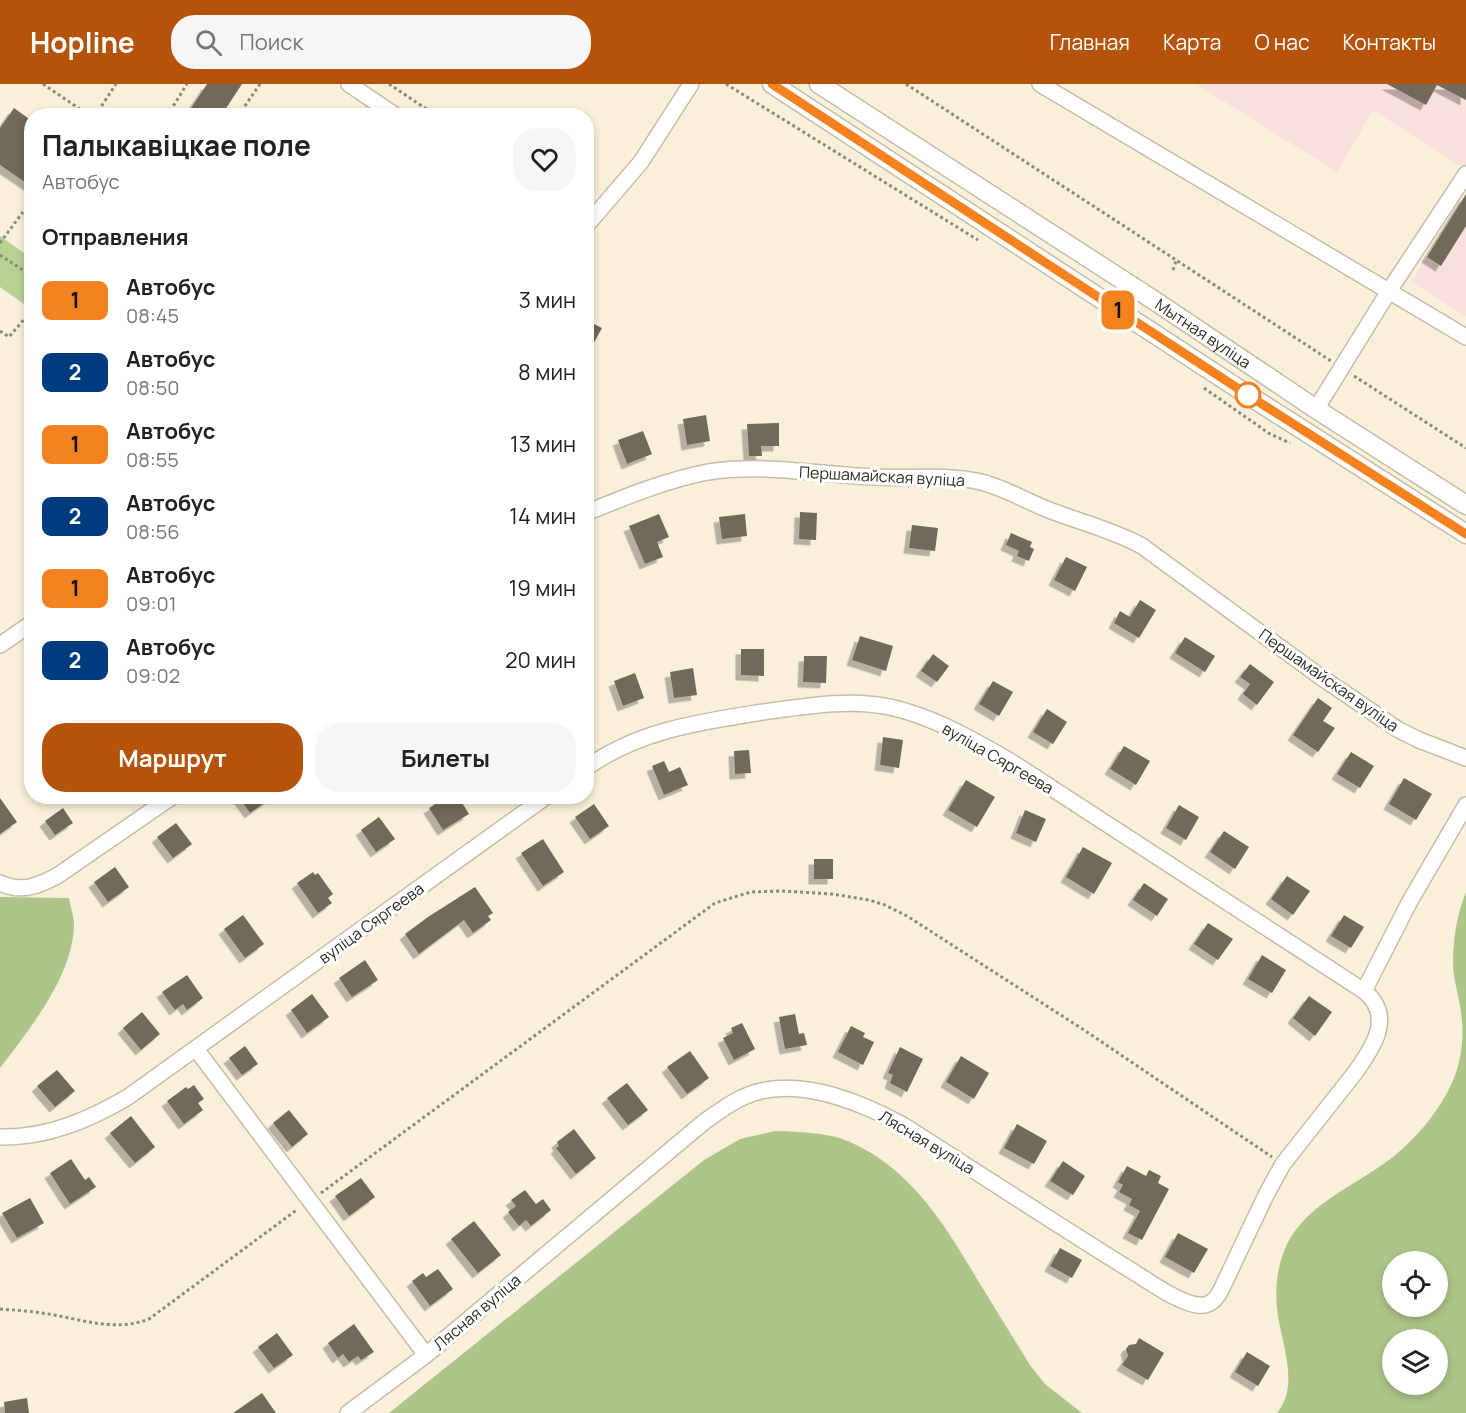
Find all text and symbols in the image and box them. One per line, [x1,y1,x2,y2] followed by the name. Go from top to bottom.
[171,15,591,69] search box
[30,23,135,61] text: Hopline
[192,26,225,59] icon: search
[240,27,303,57] text: Поиск
[1050,28,1130,56] text: Главная
[1163,28,1221,56] text: Карта
[1254,28,1310,56] text: О нас
[1343,28,1436,56] text: Контакты
[42,126,311,164] text: Палыкавіцкае поле
[513,128,576,191] button: heart
[42,168,120,195] text: Автобус
[42,222,189,252] text: Отправления
[126,272,215,302] text: Автобус
[519,285,576,315] text: 3 мин
[70,286,80,314] text: 1
[1098,290,1138,330] line badge: 1
[1151,293,1255,373] street label: Мытная вуліца
[1113,296,1123,324] text: 1
[126,302,179,329] text: 08:45
[126,344,215,374] text: Автобус
[518,357,576,387] text: 8 мин
[69,358,81,386] text: 2
[126,374,180,401] text: 08:50
[1235,382,1261,408] unlabelled marker
[126,416,215,446] text: Автобус
[510,429,576,459] text: 13 мин
[70,430,80,458] text: 1
[126,446,179,473] text: 08:55
[798,461,966,491] street label: Першамайская вуліца
[126,488,215,518] text: Автобус
[509,501,576,531] text: 14 мин
[69,502,81,530] text: 2
[126,518,180,545] text: 08:56
[126,560,215,590] text: Автобус
[509,573,576,603] text: 19 мин
[70,574,80,602] text: 1
[126,590,177,617] text: 09:01
[1255,623,1403,737] street label: Першамайская вуліца
[126,632,215,662] text: Автобус
[505,645,576,675] text: 20 мин
[69,646,81,674] text: 2
[126,662,180,689] text: 09:02
[938,717,1058,799] street label: вуліца Сяргеева
[42,723,303,792] button: Маршрут
[315,723,576,792] button: Билеты
[314,877,428,969] street label: вуліца Сяргеева
[875,1105,979,1179] street label: Лясная вуліца
[1382,1251,1448,1395] map controls
[1382,1251,1448,1317] button: locate
[429,1269,525,1355] street label: Лясная вуліца
[1382,1329,1448,1395] button: layers

